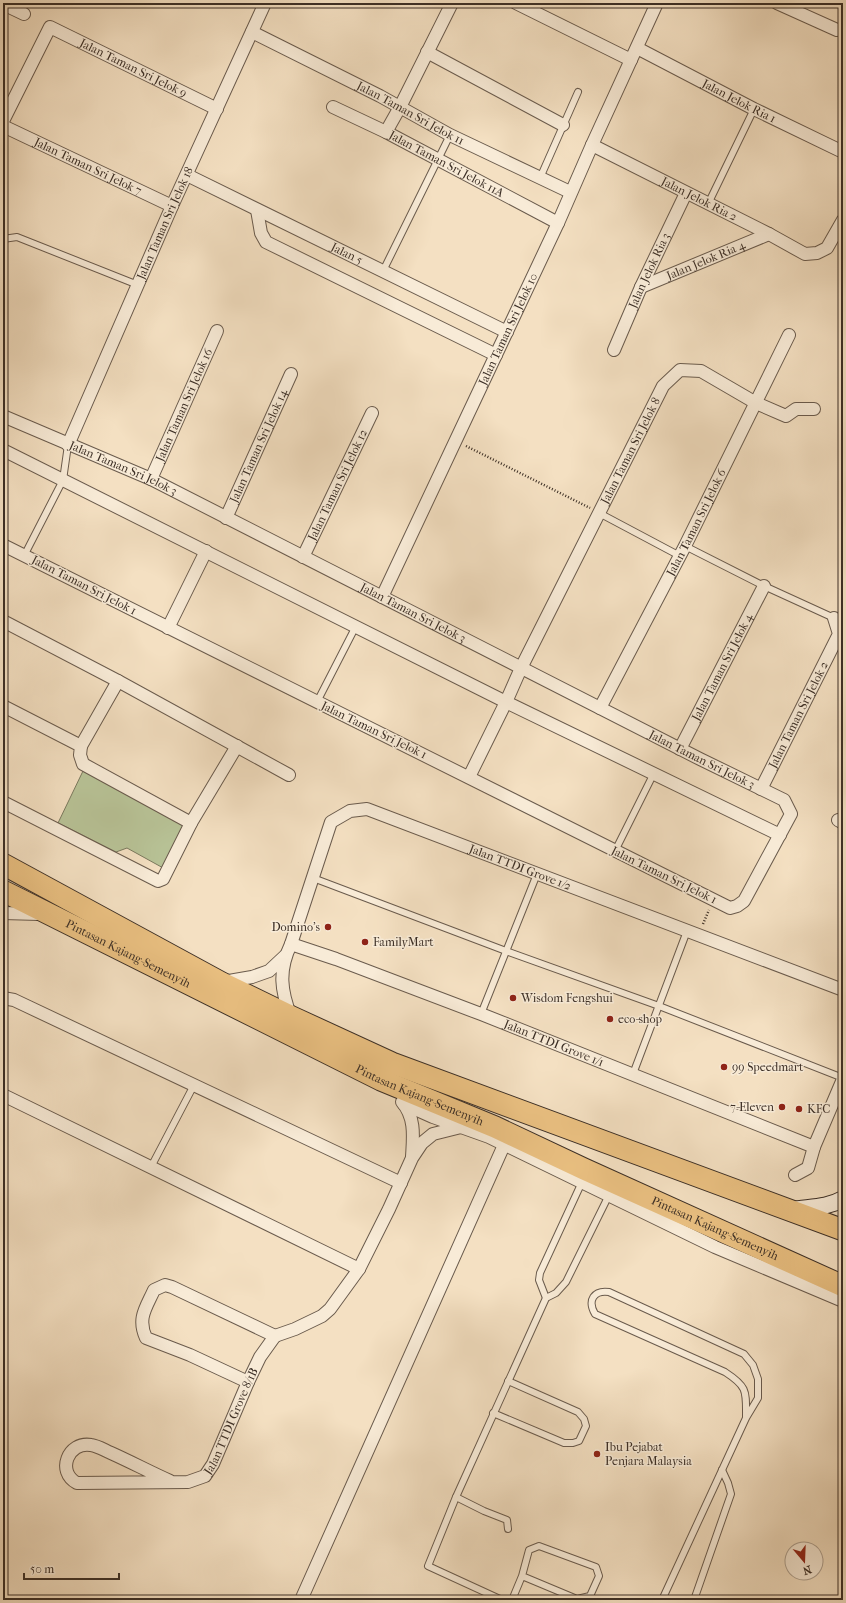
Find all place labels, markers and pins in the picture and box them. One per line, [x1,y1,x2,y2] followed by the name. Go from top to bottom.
[271,920,321,934] place label: Domino's
[323,922,333,932] marker: Domino's
[373,935,434,949] place label: FamilyMart
[360,937,370,947] marker: FamilyMart
[520,991,613,1005] place label: Wisdom Fengshui
[508,993,518,1003] marker: Wisdom Fengshui
[618,1012,663,1026] place label: eco-shop
[605,1014,615,1024] marker: eco-shop
[732,1060,804,1074] place label: 99 Speedmart
[719,1062,729,1072] marker: 99 Speedmart
[730,1100,774,1114] place label: 7-Eleven
[777,1102,787,1112] marker: 7-Eleven
[807,1102,830,1116] place label: KFC
[794,1104,804,1114] marker: KFC
[605,1440,692,1468] place label: Ibu Pejabat Penjara Malaysia
[592,1449,602,1459] marker: Ibu Pejabat Penjara Malaysia

